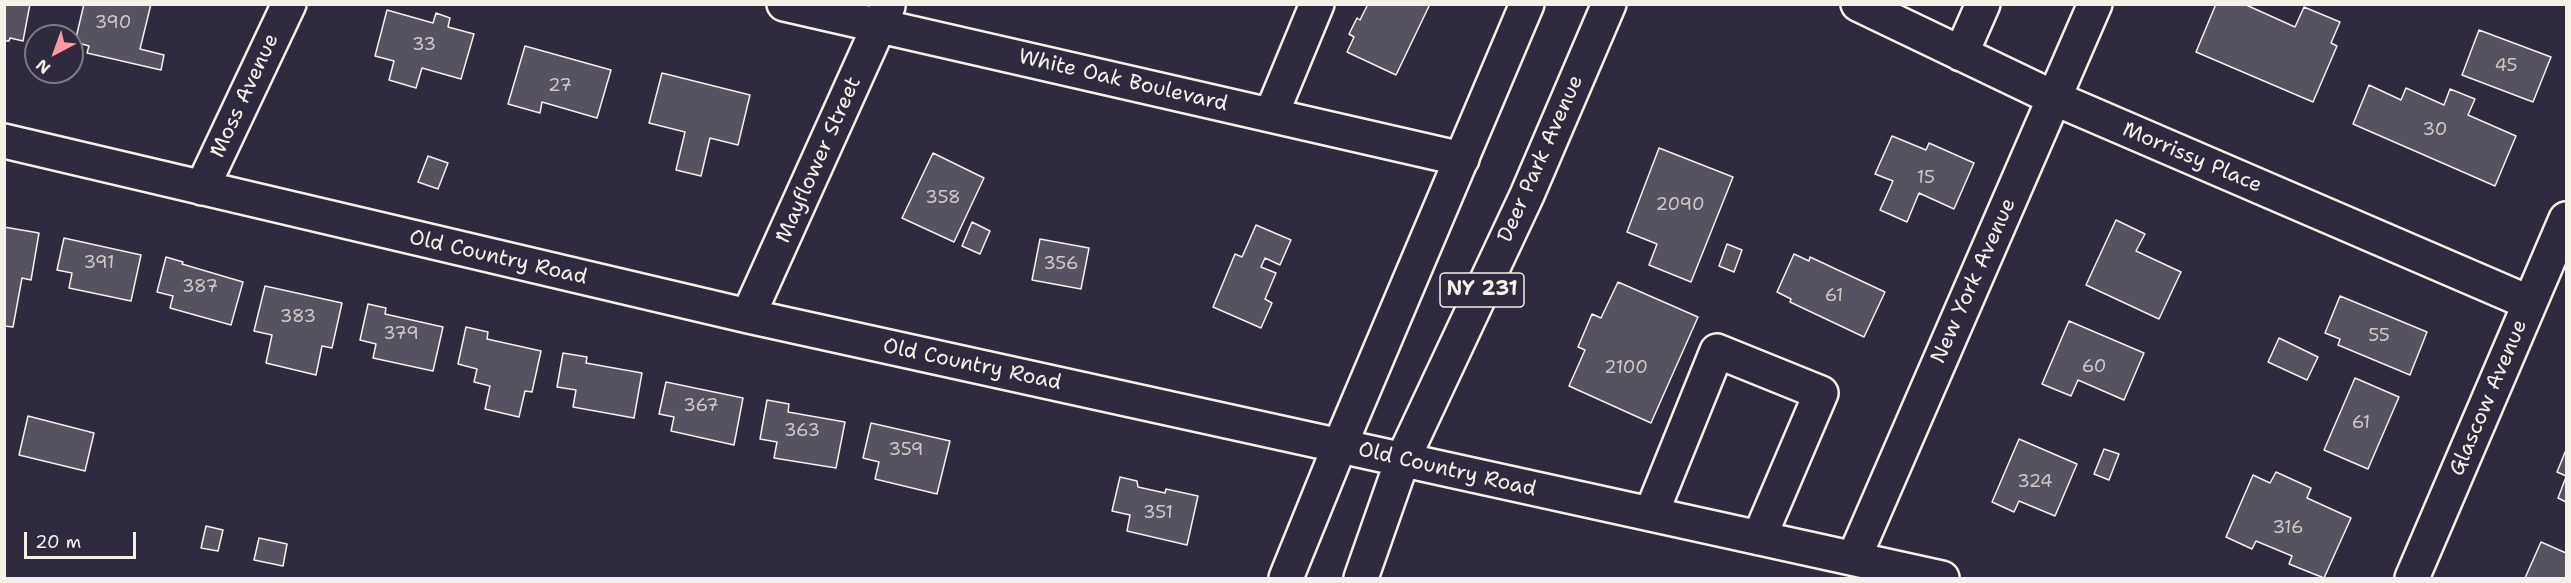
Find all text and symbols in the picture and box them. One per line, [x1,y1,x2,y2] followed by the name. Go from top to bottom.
[95,12,131,34] house number: 390
[24,24,84,84] north arrow
[205,30,285,162] street label: Moss Avenue
[412,34,436,56] house number: 33
[1016,45,1230,117] street label: White Oak Boulevard
[31,54,55,79] text: N
[2494,55,2518,77] house number: 45
[1493,72,1589,246] street label: Deer Park Avenue
[771,73,867,247] street label: Mayflower Street
[548,75,572,97] house number: 27
[2118,117,2266,199] street label: Morrissy Place
[2423,119,2447,141] house number: 30
[1917,167,1935,189] house number: 15
[925,187,961,209] house number: 358
[1655,194,1705,216] house number: 2090
[1926,194,2022,368] street label: New York Avenue
[407,225,589,291] street label: Old Country Road
[83,252,115,274] house number: 391
[1043,253,1079,275] house number: 356
[1440,273,1524,307] road number: NY 231
[182,276,218,298] house number: 387
[1825,285,1843,307] house number: 61
[280,306,316,328] house number: 383
[2445,316,2533,480] street label: Glascow Avenue
[383,323,419,345] house number: 379
[2368,325,2390,347] house number: 55
[880,334,1064,396] street label: Old Country Road
[2082,356,2106,378] house number: 60
[1604,357,1648,379] house number: 2100
[683,395,719,417] house number: 367
[2352,412,2370,434] house number: 61
[784,420,820,442] house number: 363
[1356,437,1538,503] street label: Old Country Road
[889,439,923,461] house number: 359
[2017,471,2053,493] house number: 324
[1143,502,1173,524] house number: 351
[2272,517,2304,539] house number: 316
[27,520,140,558] scale bar
[35,530,81,554] text: 20 m

